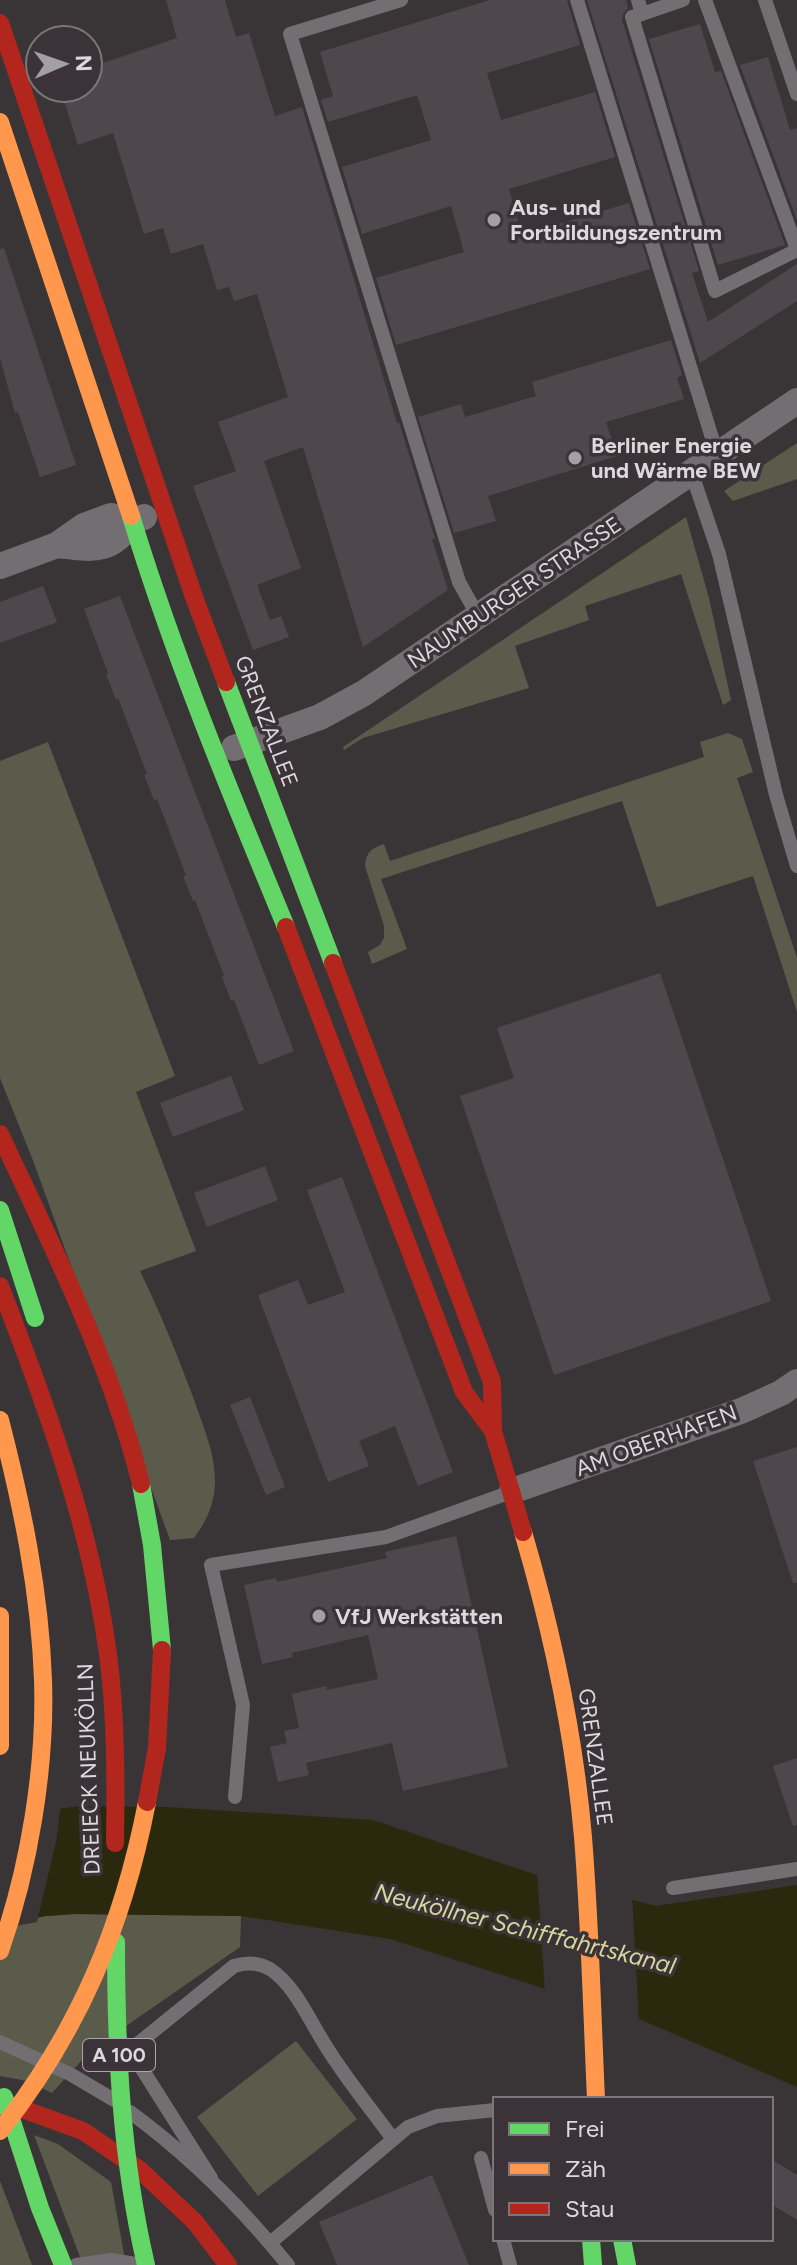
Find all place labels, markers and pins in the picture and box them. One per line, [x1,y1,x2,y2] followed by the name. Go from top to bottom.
[510,194,722,246] place label: Aus- und Fortbildungszentrum
[485,211,503,229] marker: Aus- und Fortbildungszentrum
[591,432,761,484] place label: Berliner Energie und Wärme BEW
[566,449,584,467] marker: Berliner Energie und Wärme BEW
[335,1603,503,1630] place label: VfJ Werkstätten
[310,1607,328,1625] marker: VfJ Werkstätten

